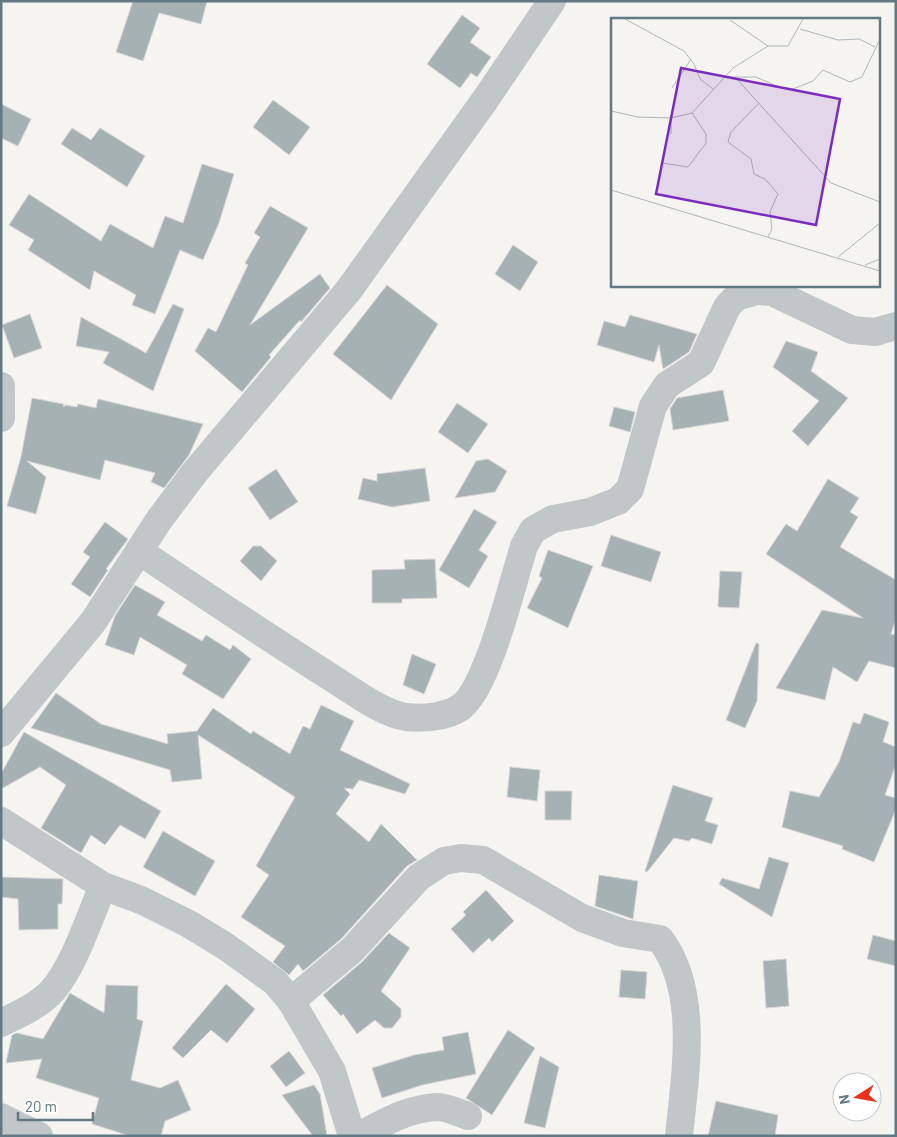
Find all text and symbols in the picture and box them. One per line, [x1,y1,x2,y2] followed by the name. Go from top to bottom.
[611,18,880,286] inset map
[832,1072,882,1122] north arrow
[18,1090,92,1122] scale bar
[835,1093,853,1106] text: N
[25,1097,57,1115] text: 20 m

